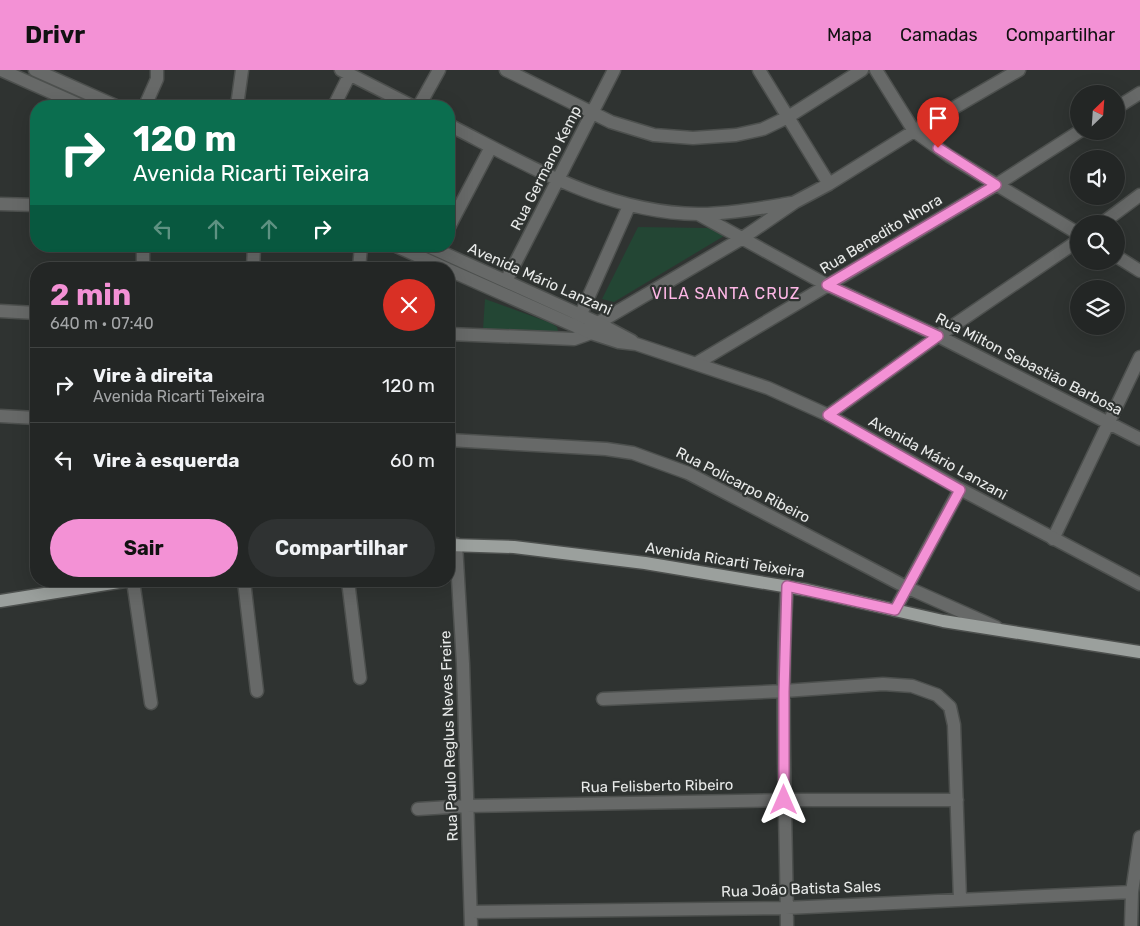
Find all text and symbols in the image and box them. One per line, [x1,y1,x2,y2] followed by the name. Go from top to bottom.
[25,21,85,49] text: Drivr
[827,24,872,46] text: Mapa
[900,24,978,46] text: Camadas
[1006,24,1115,46] text: Compartilhar
[1070,85,1125,140] north arrow
[1070,85,1125,335] map controls
[917,97,959,148] pin
[507,103,585,233] street label: Rua Germano Kemp
[924,104,952,132] icon: arrive
[133,118,236,160] text: 120 m
[50,120,115,185] icon: right
[1070,150,1125,205] button: sound
[133,160,369,187] text: Avenida Ricarti Teixeira
[817,190,945,278] street label: Rua Benedito Nhora
[149,215,177,243] icon: left
[202,215,230,243] icon: ahead
[255,215,283,243] icon: ahead
[308,215,336,243] icon: right
[1070,215,1125,270] button: search
[465,239,615,319] street label: Avenida Mário Lanzani
[50,277,131,313] text: 2 min
[383,279,435,331] button: close
[1070,280,1125,335] button: layers
[652,284,800,303] district label: VILA SANTA CRUZ
[933,309,1125,419] street label: Rua Milton Sebastião Barbosa
[50,314,154,333] text: 640 m · 07:40
[93,364,213,387] text: Vire à direita
[50,371,78,399] icon: right
[382,374,435,397] text: 120 m
[93,387,265,406] text: Avenida Ricarti Teixeira
[865,412,1011,504] street label: Avenida Mário Lanzani
[673,443,813,527] street label: Rua Policarpo Ribeiro
[50,446,78,474] icon: left
[93,449,240,472] text: Vire à esquerda
[390,449,435,472] text: 60 m
[50,519,238,577] button: Sair
[248,519,435,577] button: Compartilhar
[644,539,806,581] street label: Avenida Ricarti Teixeira
[436,630,462,842] street label: Rua Paulo Reglus Neves Freire
[757,773,809,825] position arrow
[581,776,733,796] street label: Rua Felisberto Ribeiro
[721,877,882,901] street label: Rua João Batista Sales

